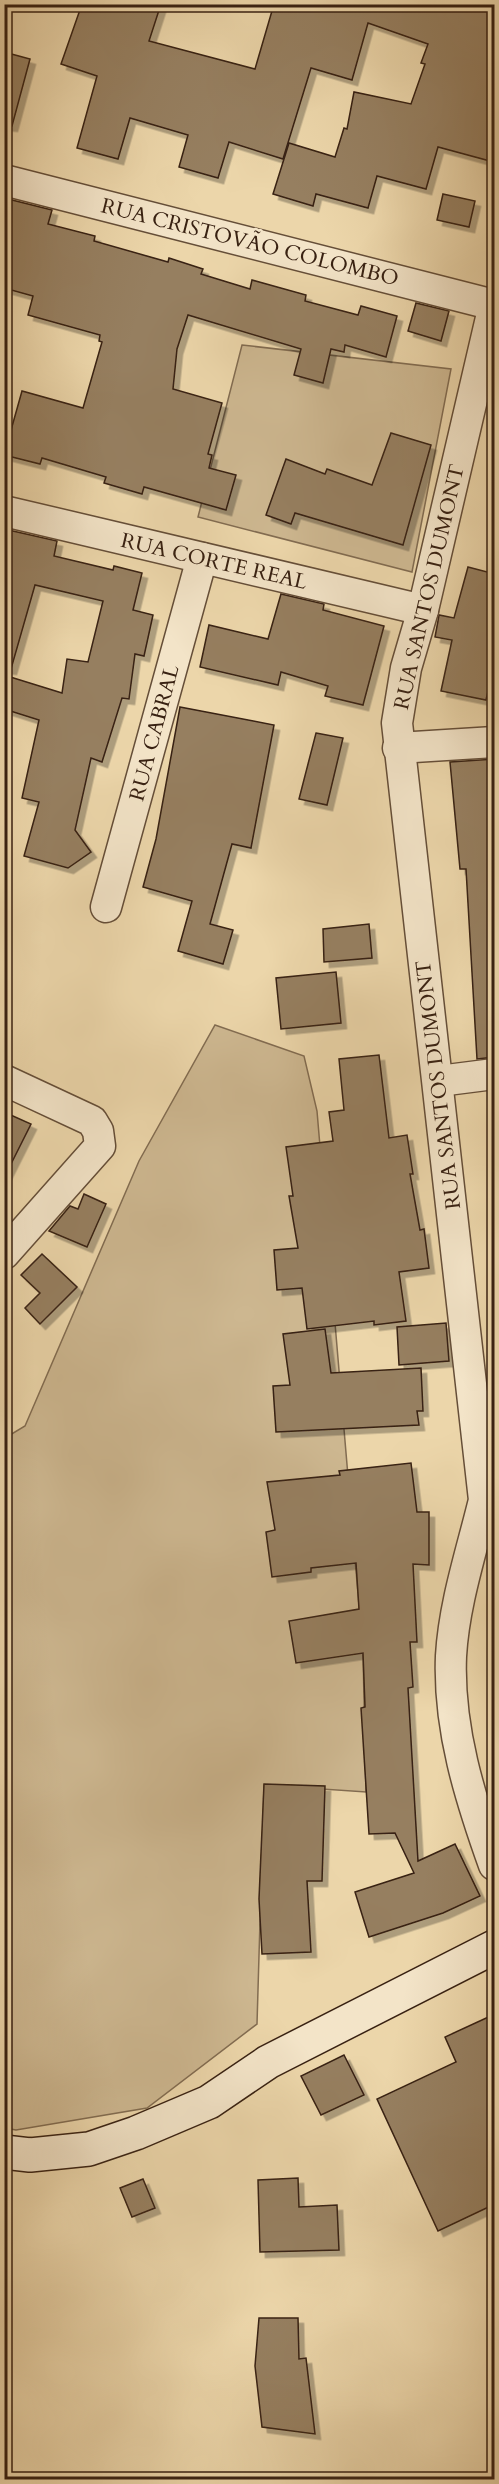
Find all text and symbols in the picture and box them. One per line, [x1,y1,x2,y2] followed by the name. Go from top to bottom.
[98,190,402,294] street label: RUA CRISTOVÃO COLOMBO
[387,462,472,713] street label: RUA SANTOS DUMONT
[118,526,310,597] street label: RUA CORTE REAL
[122,662,187,804] street label: RUA CABRAL
[409,959,468,1211] street label: RUA SANTOS DUMONT

